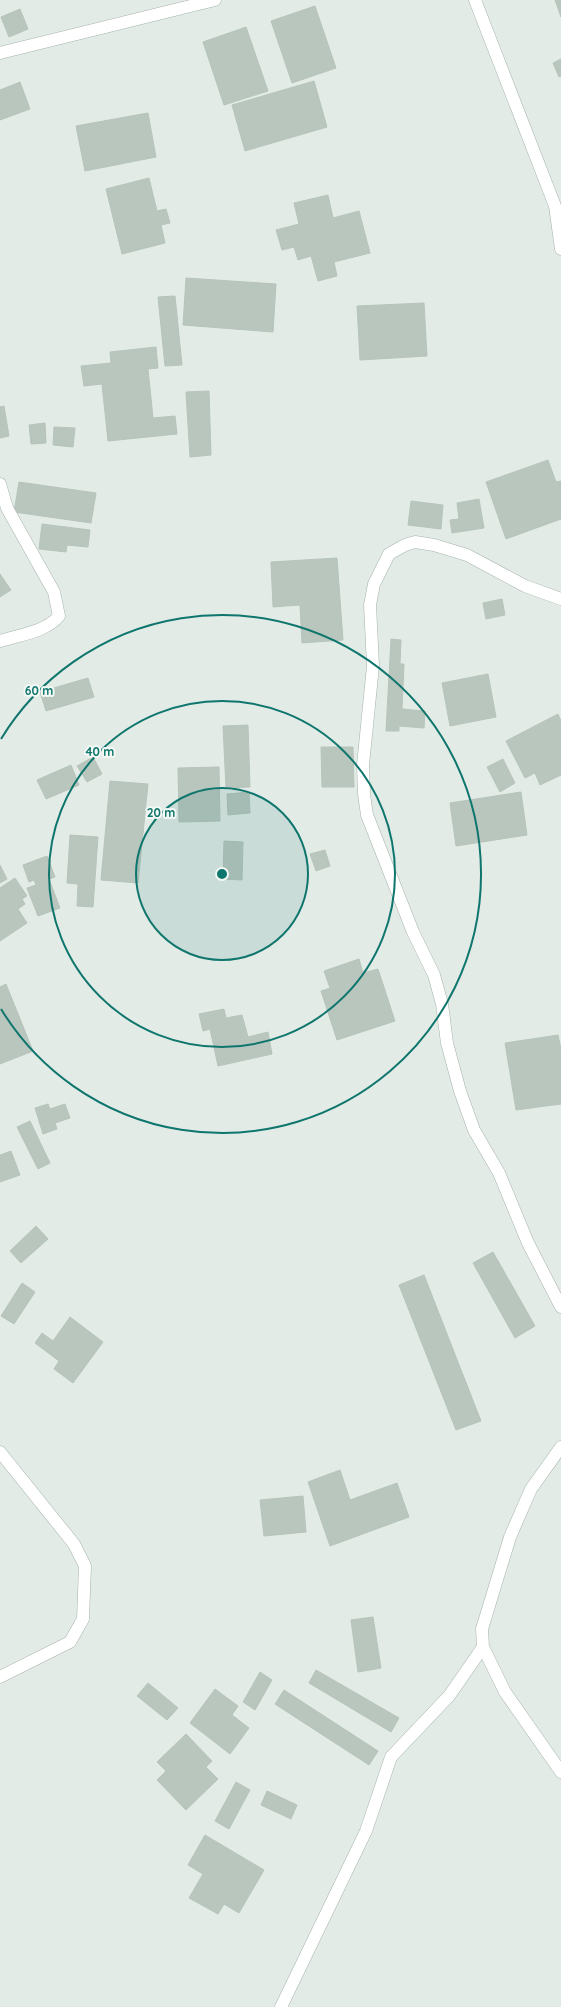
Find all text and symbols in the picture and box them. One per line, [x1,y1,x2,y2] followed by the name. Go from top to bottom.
[25,683,53,698] text: 60 m
[86,744,114,759] text: 40 m
[147,805,175,820] text: 20 m
[215,867,229,881] centre of rings

